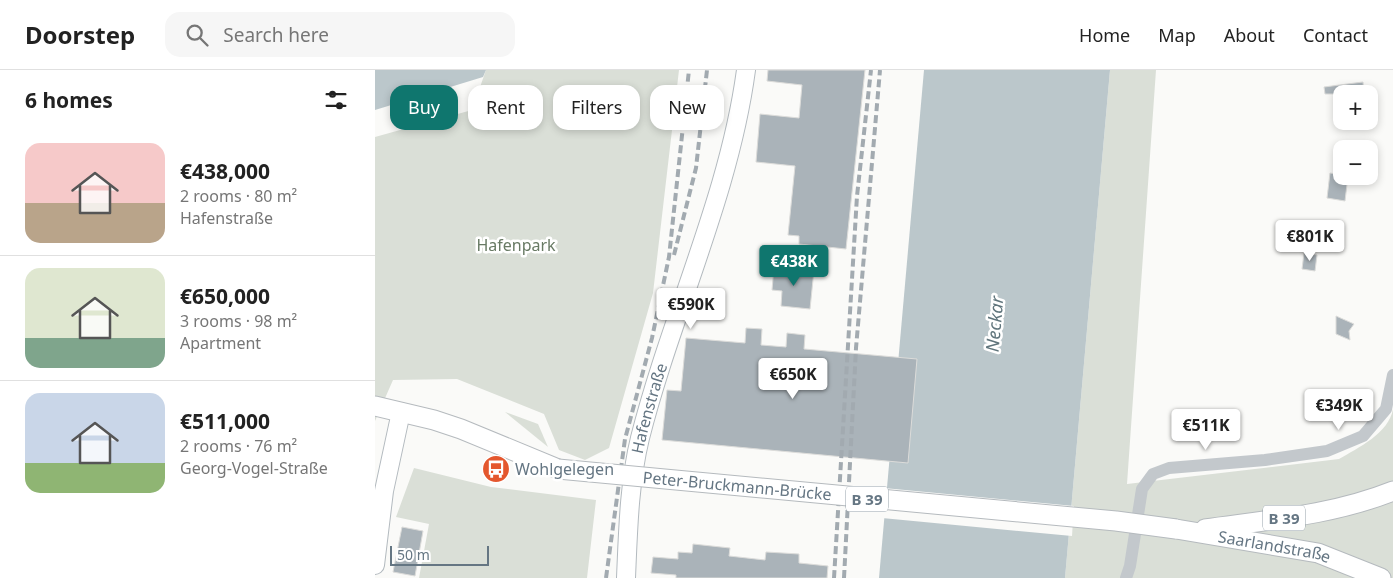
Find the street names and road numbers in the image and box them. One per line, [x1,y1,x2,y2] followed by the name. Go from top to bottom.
[626,360,672,455] street label: Hafenstraße
[642,466,833,505] street label: Peter-Bruckmann-Brücke
[846,486,888,512] road number: B 39
[1263,506,1305,530] road number: B 39
[1217,525,1334,568] street label: Saarlandstraße

